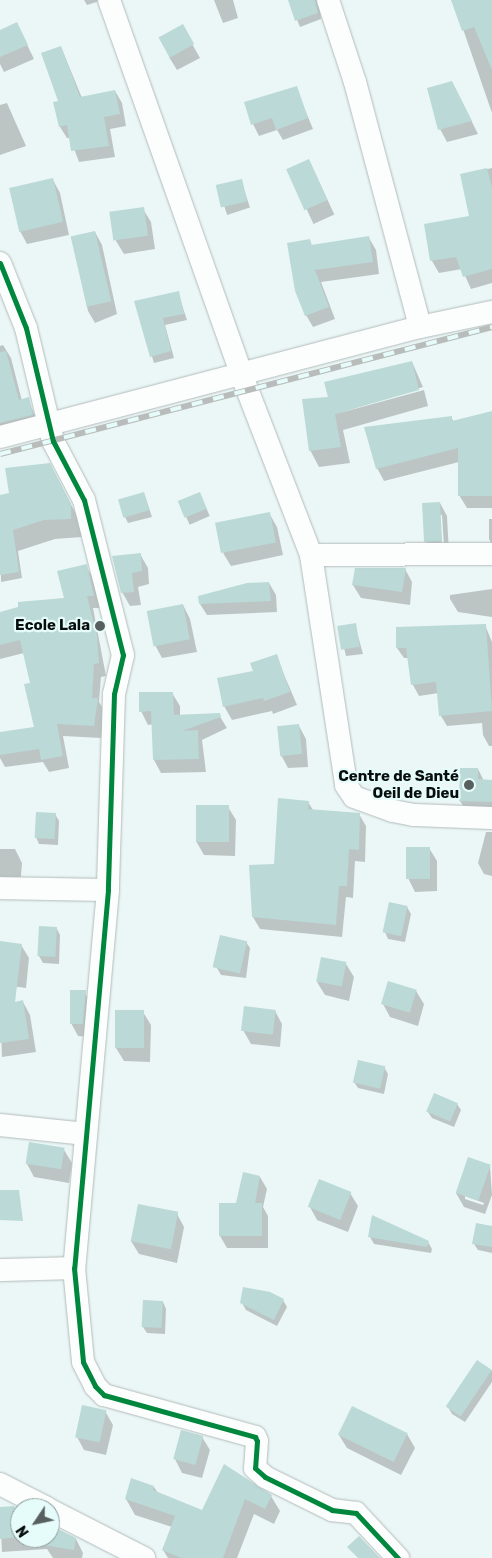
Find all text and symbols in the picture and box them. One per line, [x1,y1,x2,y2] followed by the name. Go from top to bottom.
[15,617,90,635] place label: Ecole Lala
[94,620,106,632] marker: Ecole Lala
[338,767,459,802] place label: Centre de Santé Oeil de Dieu
[463,779,475,791] marker: Centre de Santé Oeil de Dieu
[10,1498,60,1548] north arrow
[13,1522,33,1540] text: N

